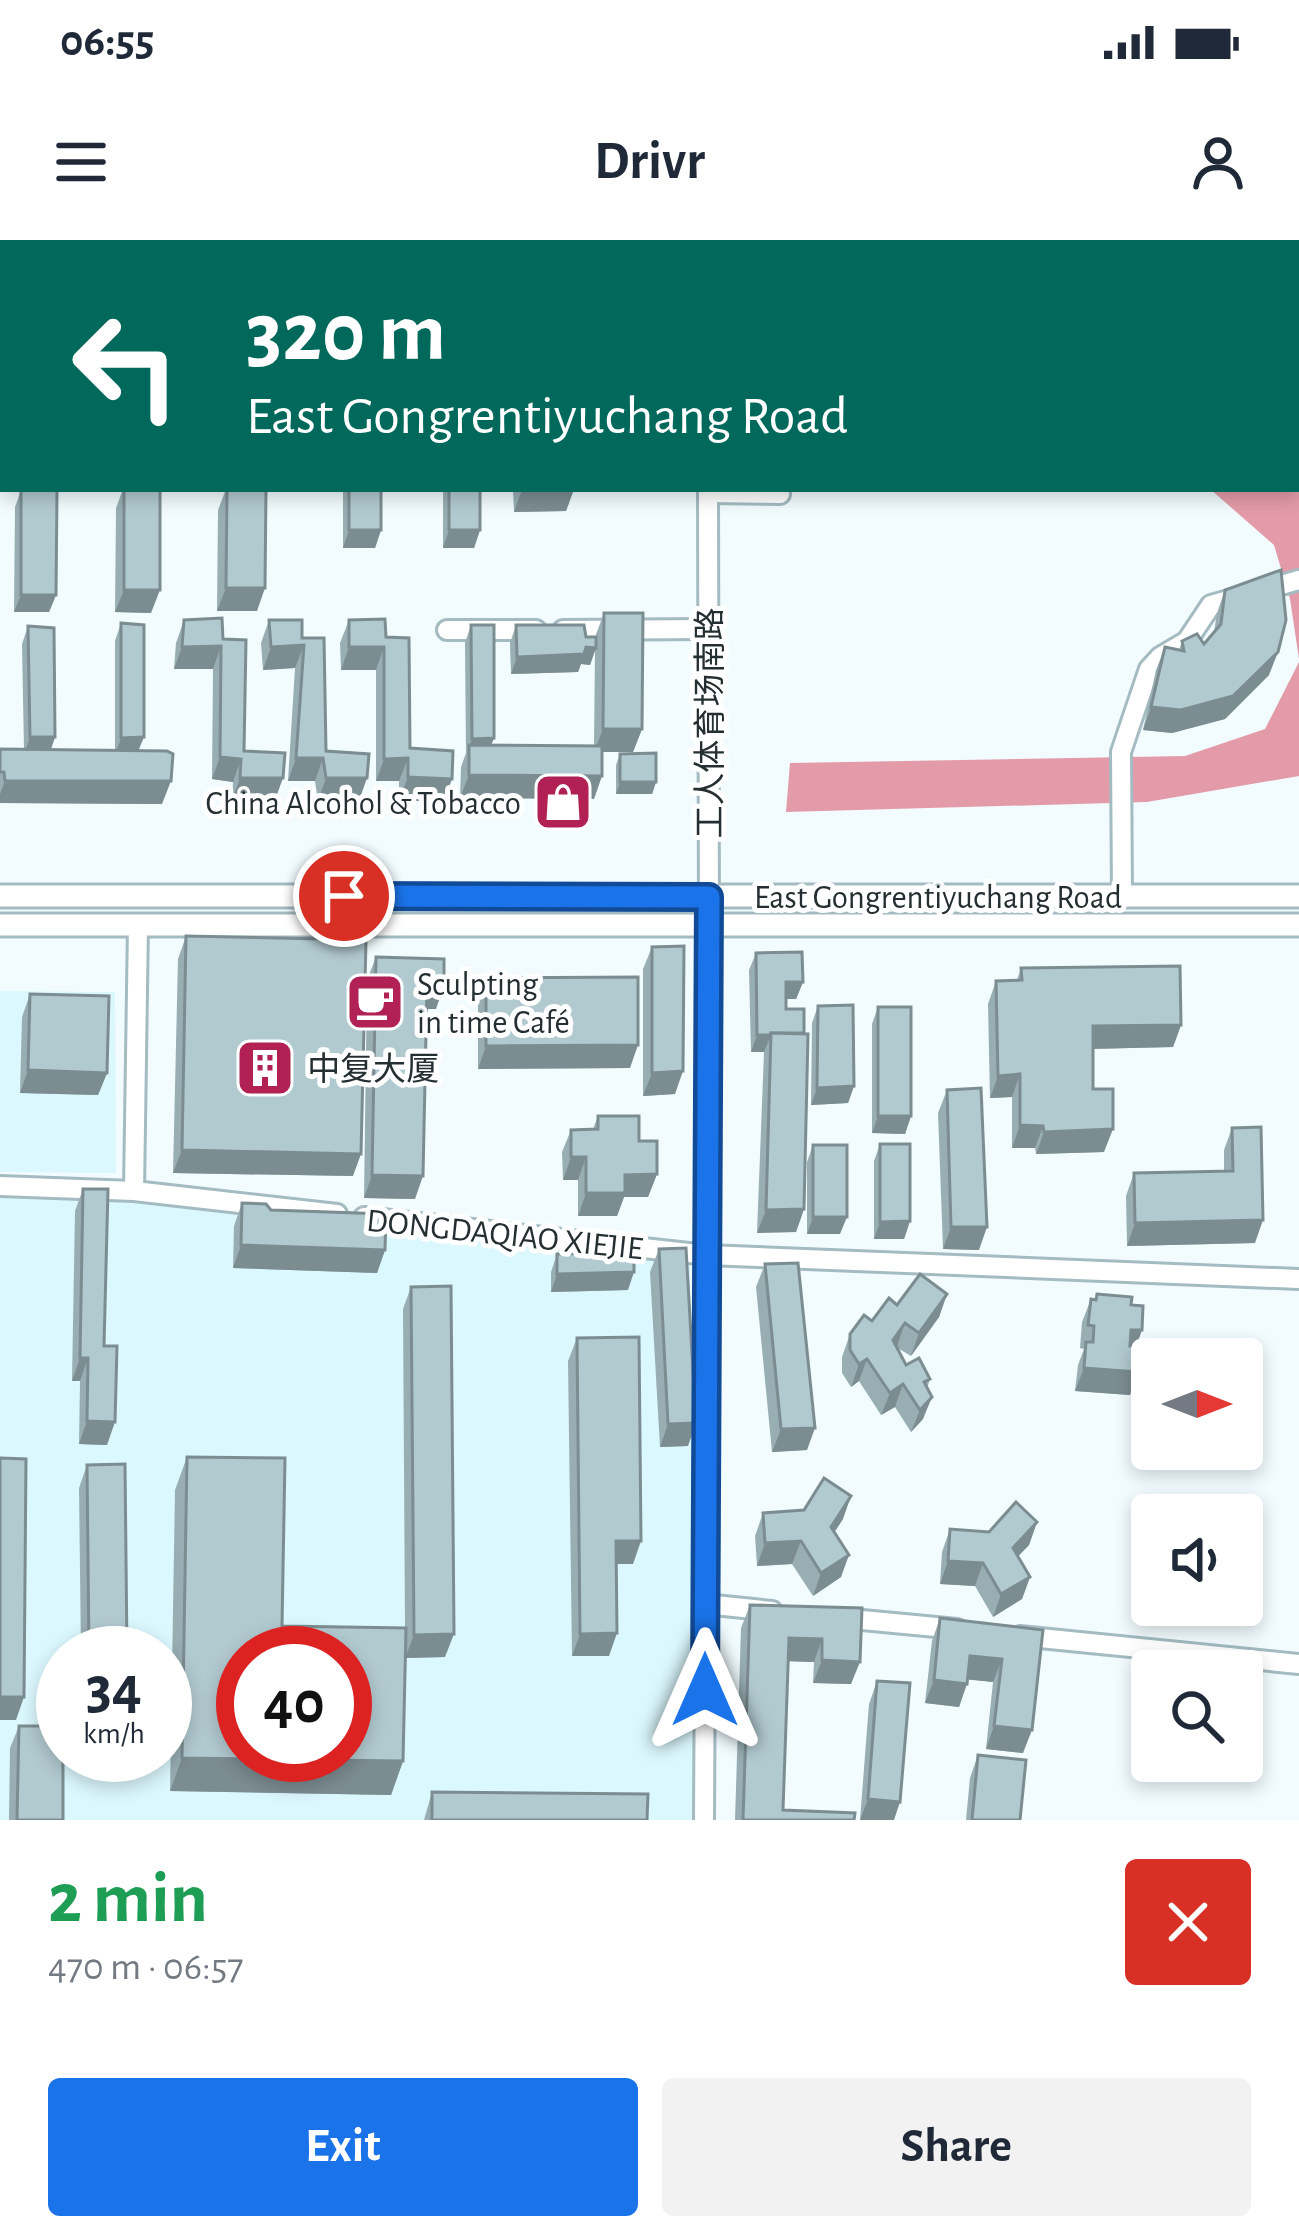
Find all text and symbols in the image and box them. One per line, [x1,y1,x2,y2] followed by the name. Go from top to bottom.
[60,19,154,64] text: 06:55
[48,129,114,195] icon: menu
[1185,129,1251,195] icon: person
[594,135,705,189] text: Drivr
[48,288,204,444] icon: left
[246,292,446,376] text: 320 m
[246,390,848,444] text: East Gongrentiyuchang Road
[693,608,728,839] street label: 工人体育场南路
[532,771,594,833] shop icon: China Alcohol & Tobacco
[206,788,521,821] place label: China Alcohol & Tobacco
[293,845,395,947] pin
[311,863,377,929] icon: arrive
[754,882,1122,915] street label: East Gongrentiyuchang Road
[417,969,570,1040] place label: Sculpting in time Café
[344,971,406,1033] cafe icon: Sculpting in time Café
[234,1037,296,1099] building icon: 中复大厦
[307,1052,439,1087] place label: 中复大厦
[365,1205,645,1266] street label: DONGDAQIAO XIEJIE
[1131,1338,1263,1470] north arrow
[1131,1338,1263,1782] map controls
[1131,1494,1263,1626] button: sound
[216,1626,372,1782] speed limit sign: 40
[642,1627,768,1753] position arrow
[1131,1650,1263,1782] button: search
[86,1659,142,1719] text: 34
[83,1719,145,1749] text: km/h
[1125,1859,1251,1985] button: close
[48,1863,208,1935] text: 2 min
[48,1948,243,1987] text: 470 m · 06:57
[48,2078,638,2216] button: Exit
[662,2078,1251,2216] button: Share

